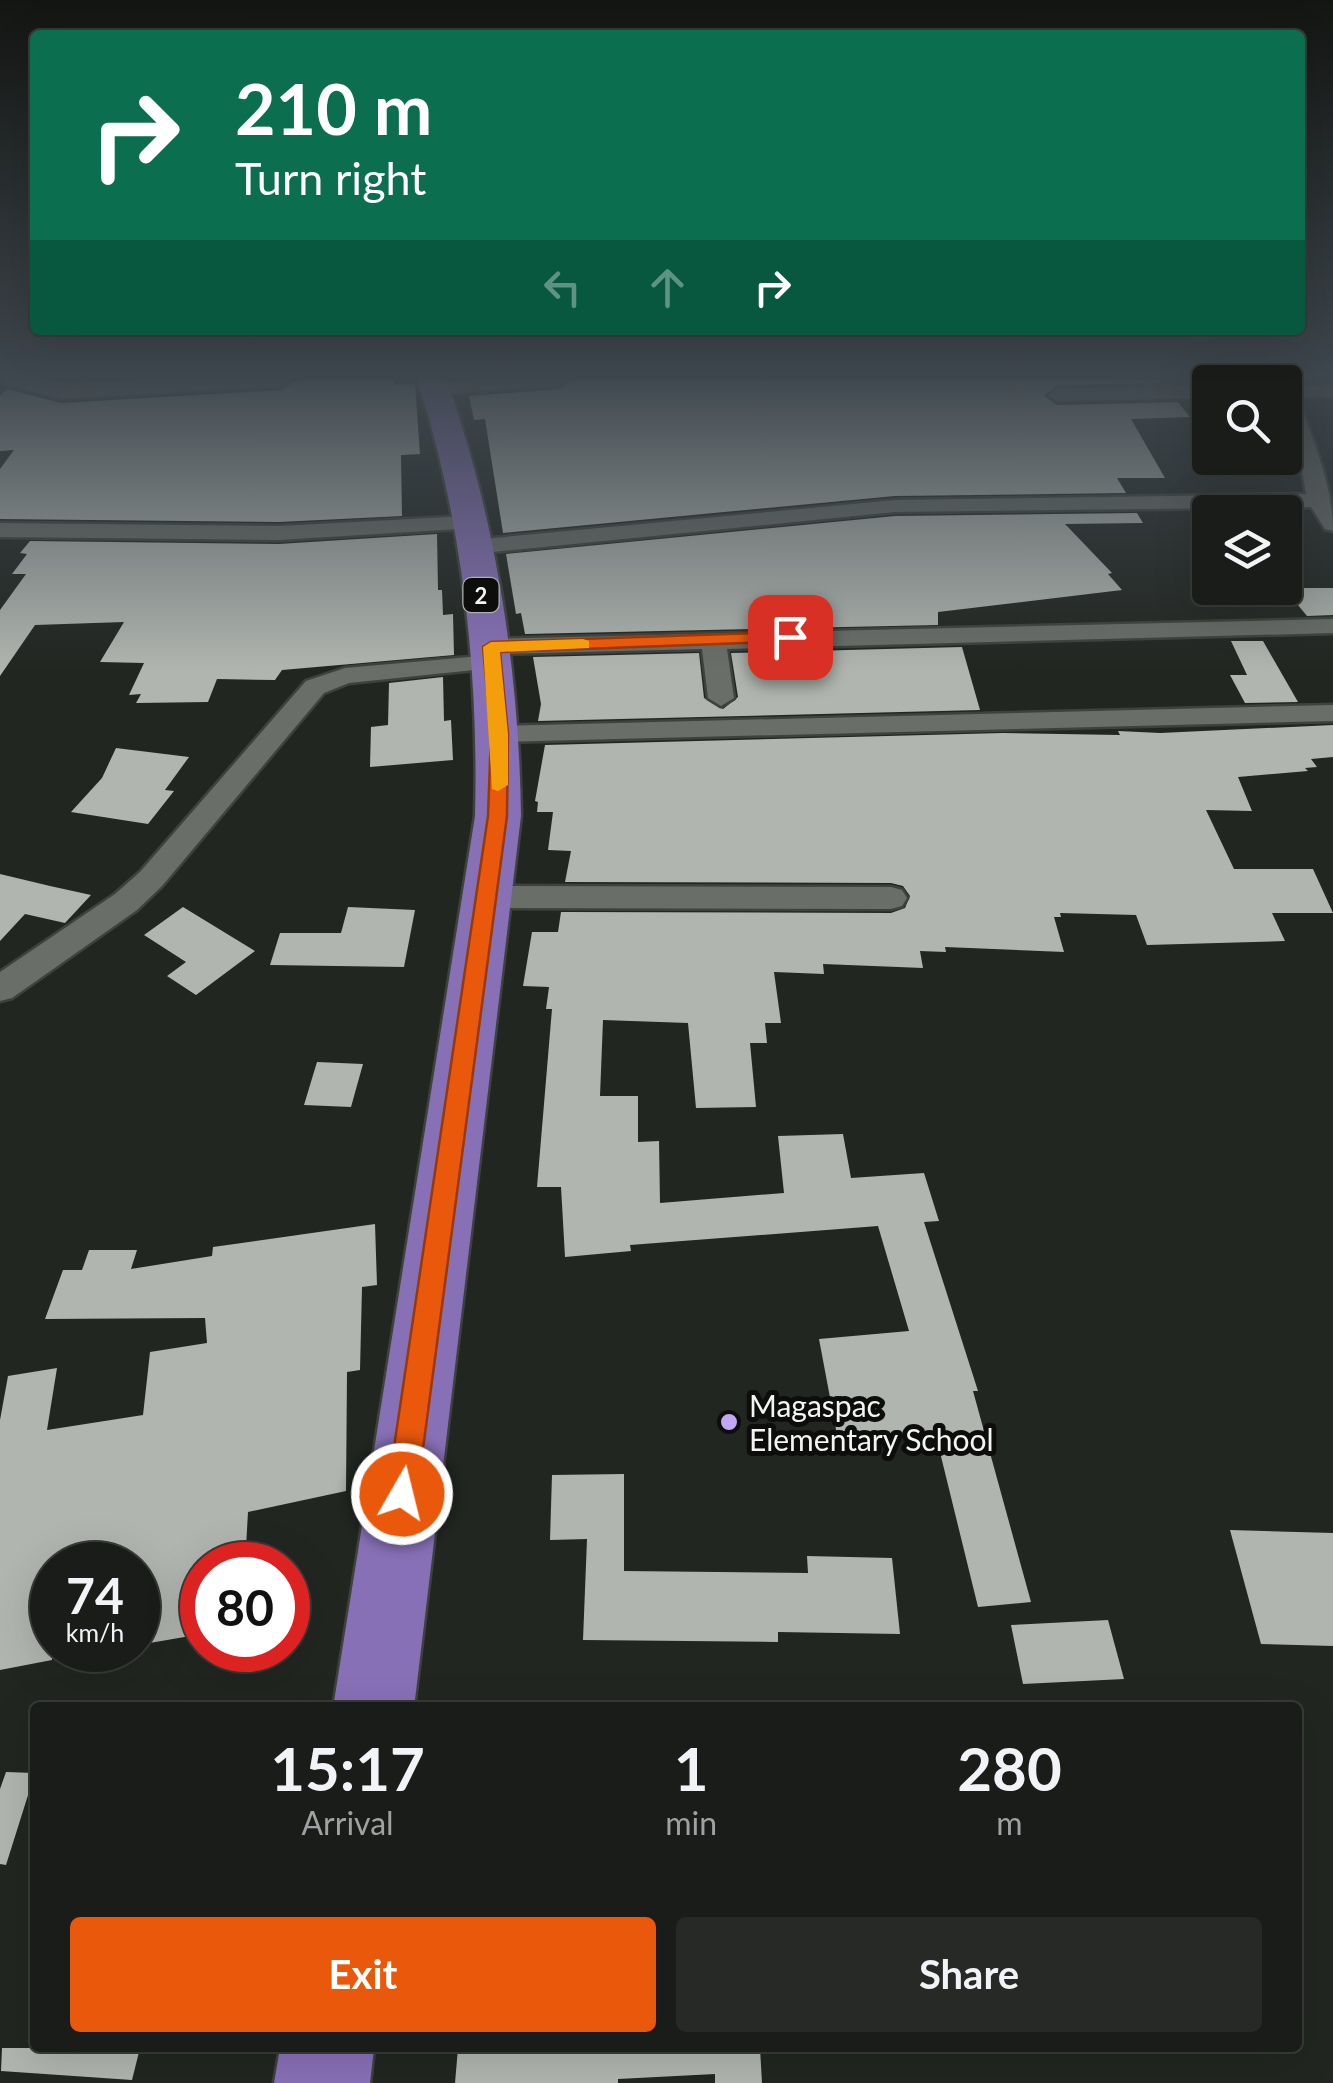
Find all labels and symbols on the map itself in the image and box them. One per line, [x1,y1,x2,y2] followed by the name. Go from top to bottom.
[464,578,498,612] road number: 2
[748,595,833,680] pin
[749,1387,994,1457] place label: Magaspac Elementary School
[718,1411,740,1433] marker: Magaspac Elementary School
[350,1442,454,1546] position arrow
[180,1542,310,1672] speed limit sign: 80

